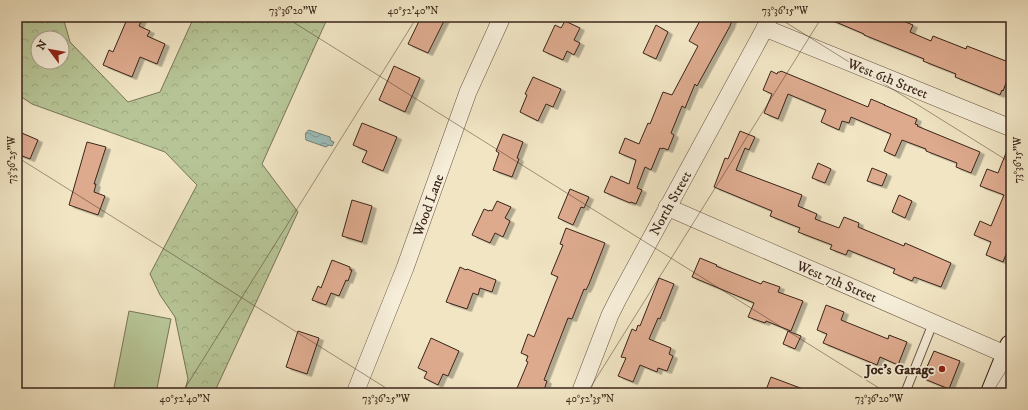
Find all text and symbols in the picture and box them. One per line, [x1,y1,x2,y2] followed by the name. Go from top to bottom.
[269,5,318,17] text: 73°36'20"W
[387,5,439,17] text: 40°52'40"N
[762,5,809,17] text: 73°36'15"W
[30,30,70,70] north arrow
[34,38,51,53] text: N
[844,54,931,103] street label: West 6th Street
[6,135,18,184] text: 73°36'25"W
[1012,136,1024,183] text: 73°36'15"W
[646,168,696,239] street label: North Street
[409,172,449,240] street label: Wood Lane
[793,257,880,307] street label: West 7th Street
[864,361,934,379] place label: Joe's Garage
[937,364,947,374] marker: Joe's Garage
[159,393,211,405] text: 40°52'40"N
[362,393,411,405] text: 73°36'25"W
[566,393,614,405] text: 40°52'35"N
[855,393,904,405] text: 73°36'20"W

